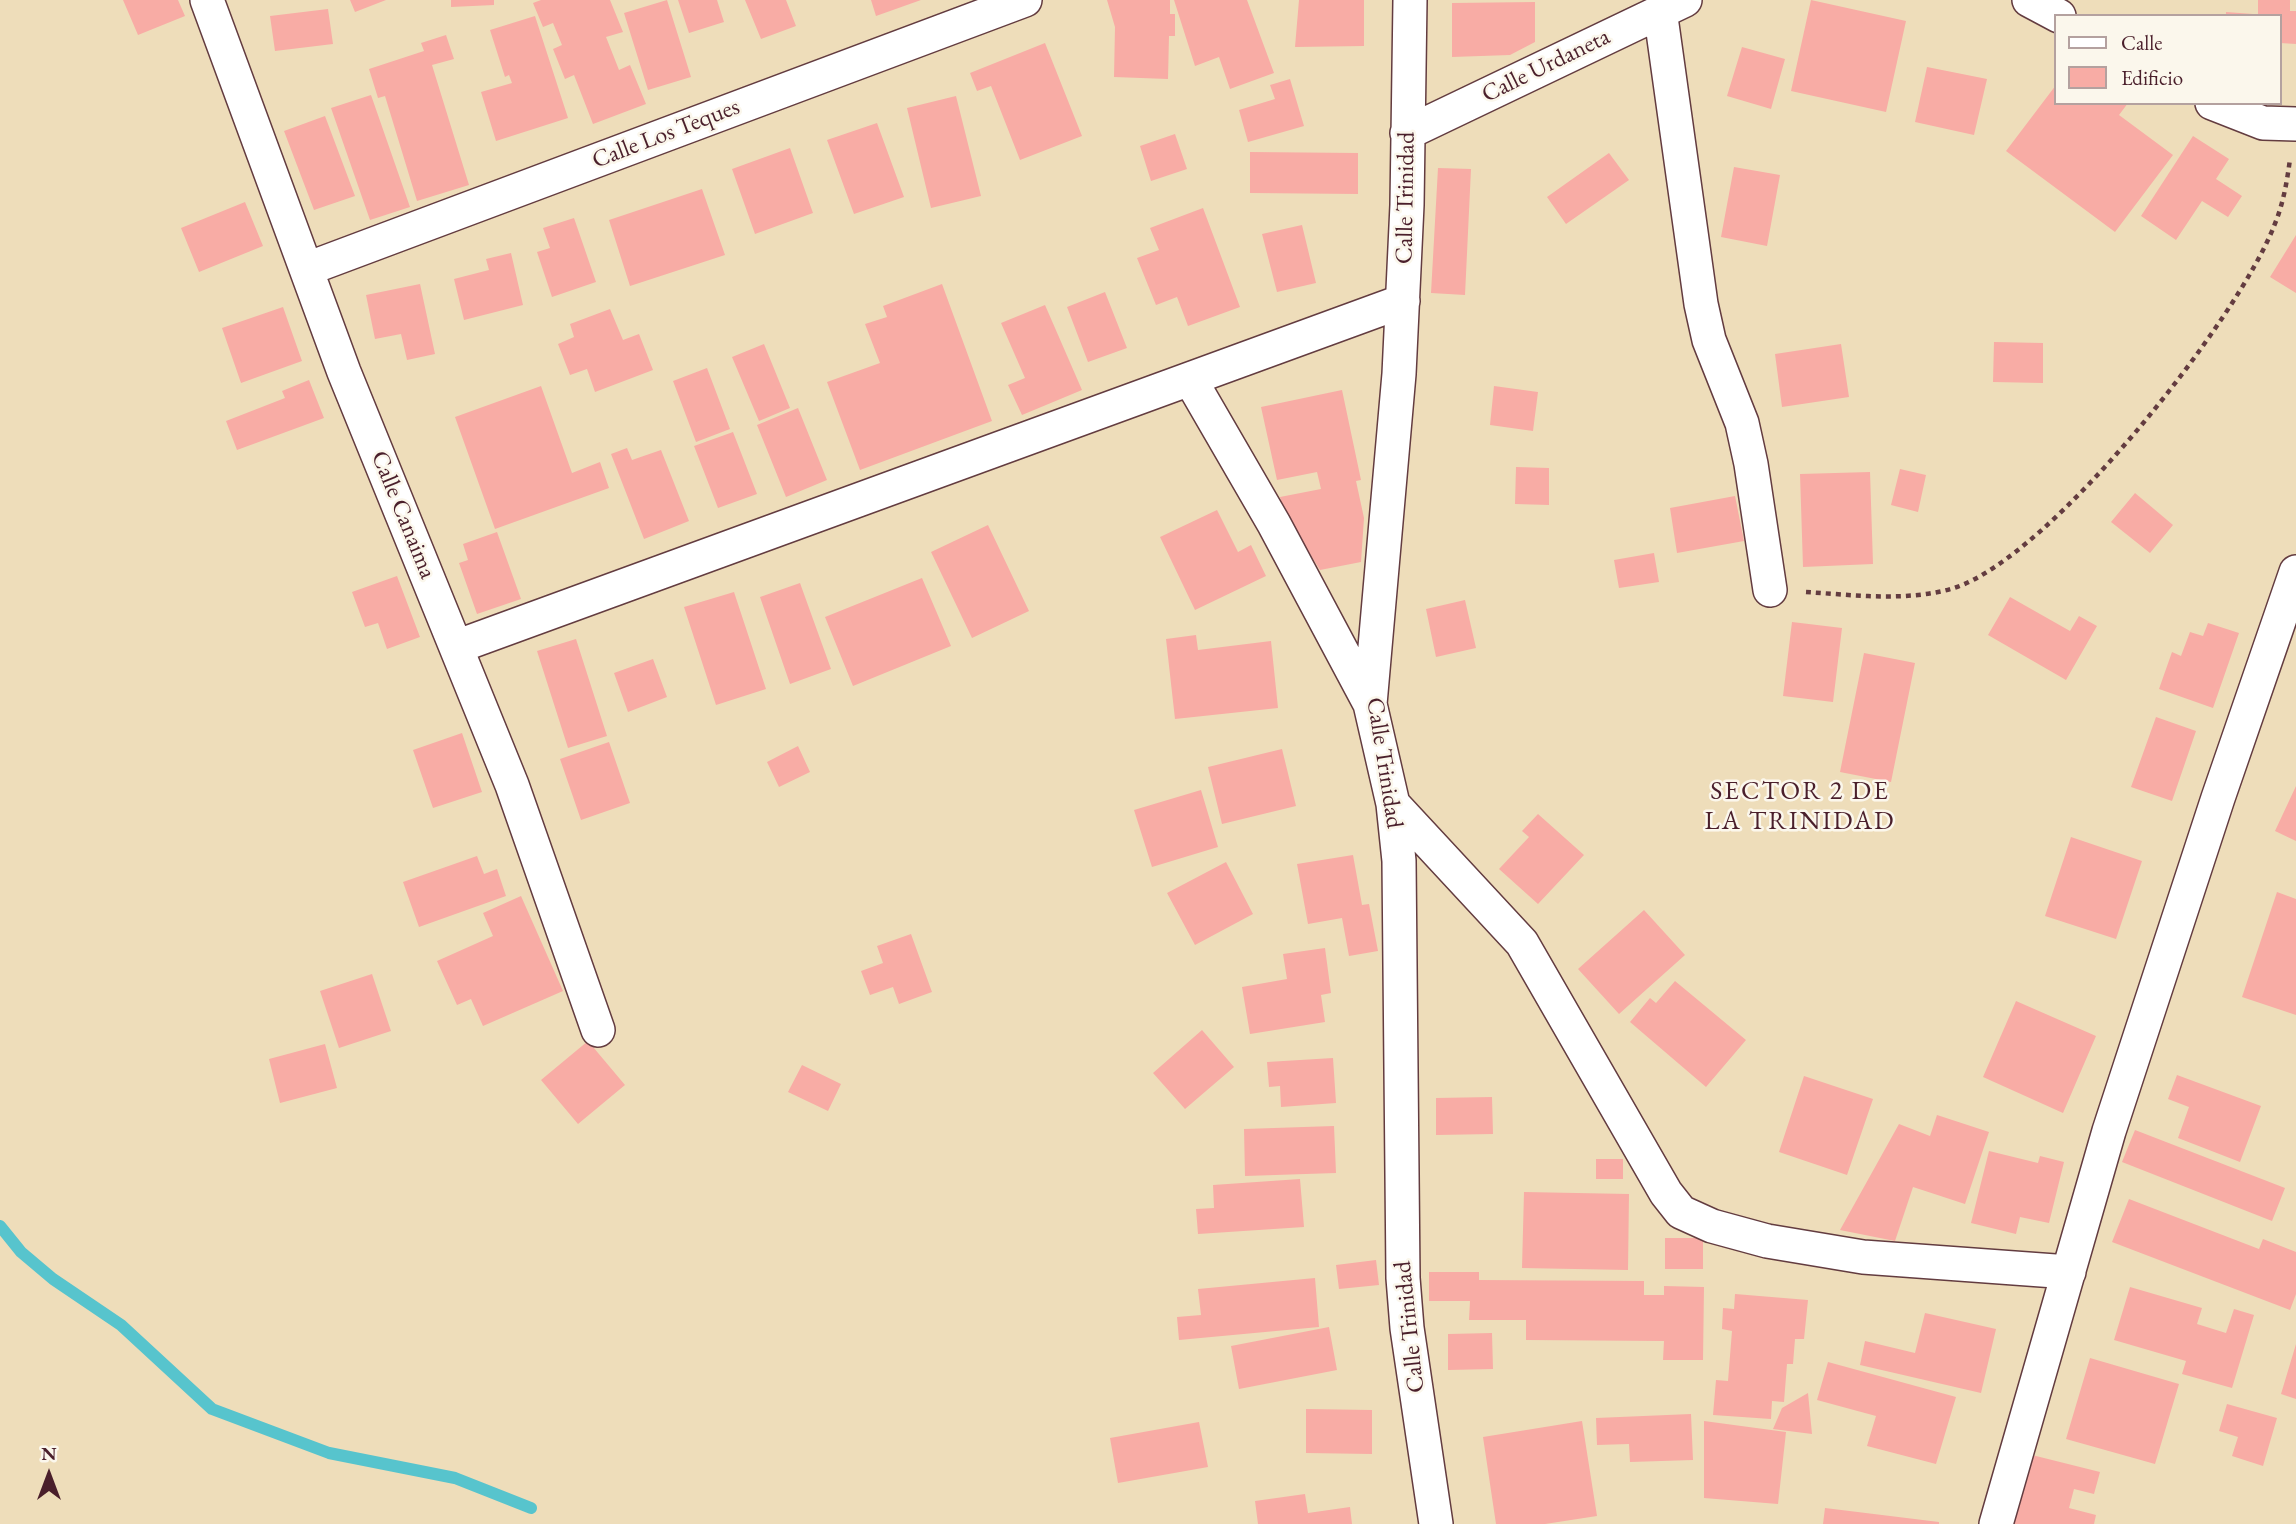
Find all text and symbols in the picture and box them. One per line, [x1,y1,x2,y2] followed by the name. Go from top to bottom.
[2054,14,2282,105] legend
[1477,23,1615,109] street label: Calle Urdaneta
[2121,29,2163,56] text: Calle
[2121,64,2183,91] text: Edificio
[588,93,744,175] street label: Calle Los Teques
[1390,132,1422,264] street label: Calle Trinidad
[364,447,442,583] street label: Calle Canaima
[1359,695,1409,831] street label: Calle Trinidad
[1706,776,1894,838] district label: SECTOR 2 DE LA TRINIDAD
[1389,1260,1431,1394] street label: Calle Trinidad
[14,1440,84,1510] north arrow
[41,1441,57,1466] text: N

